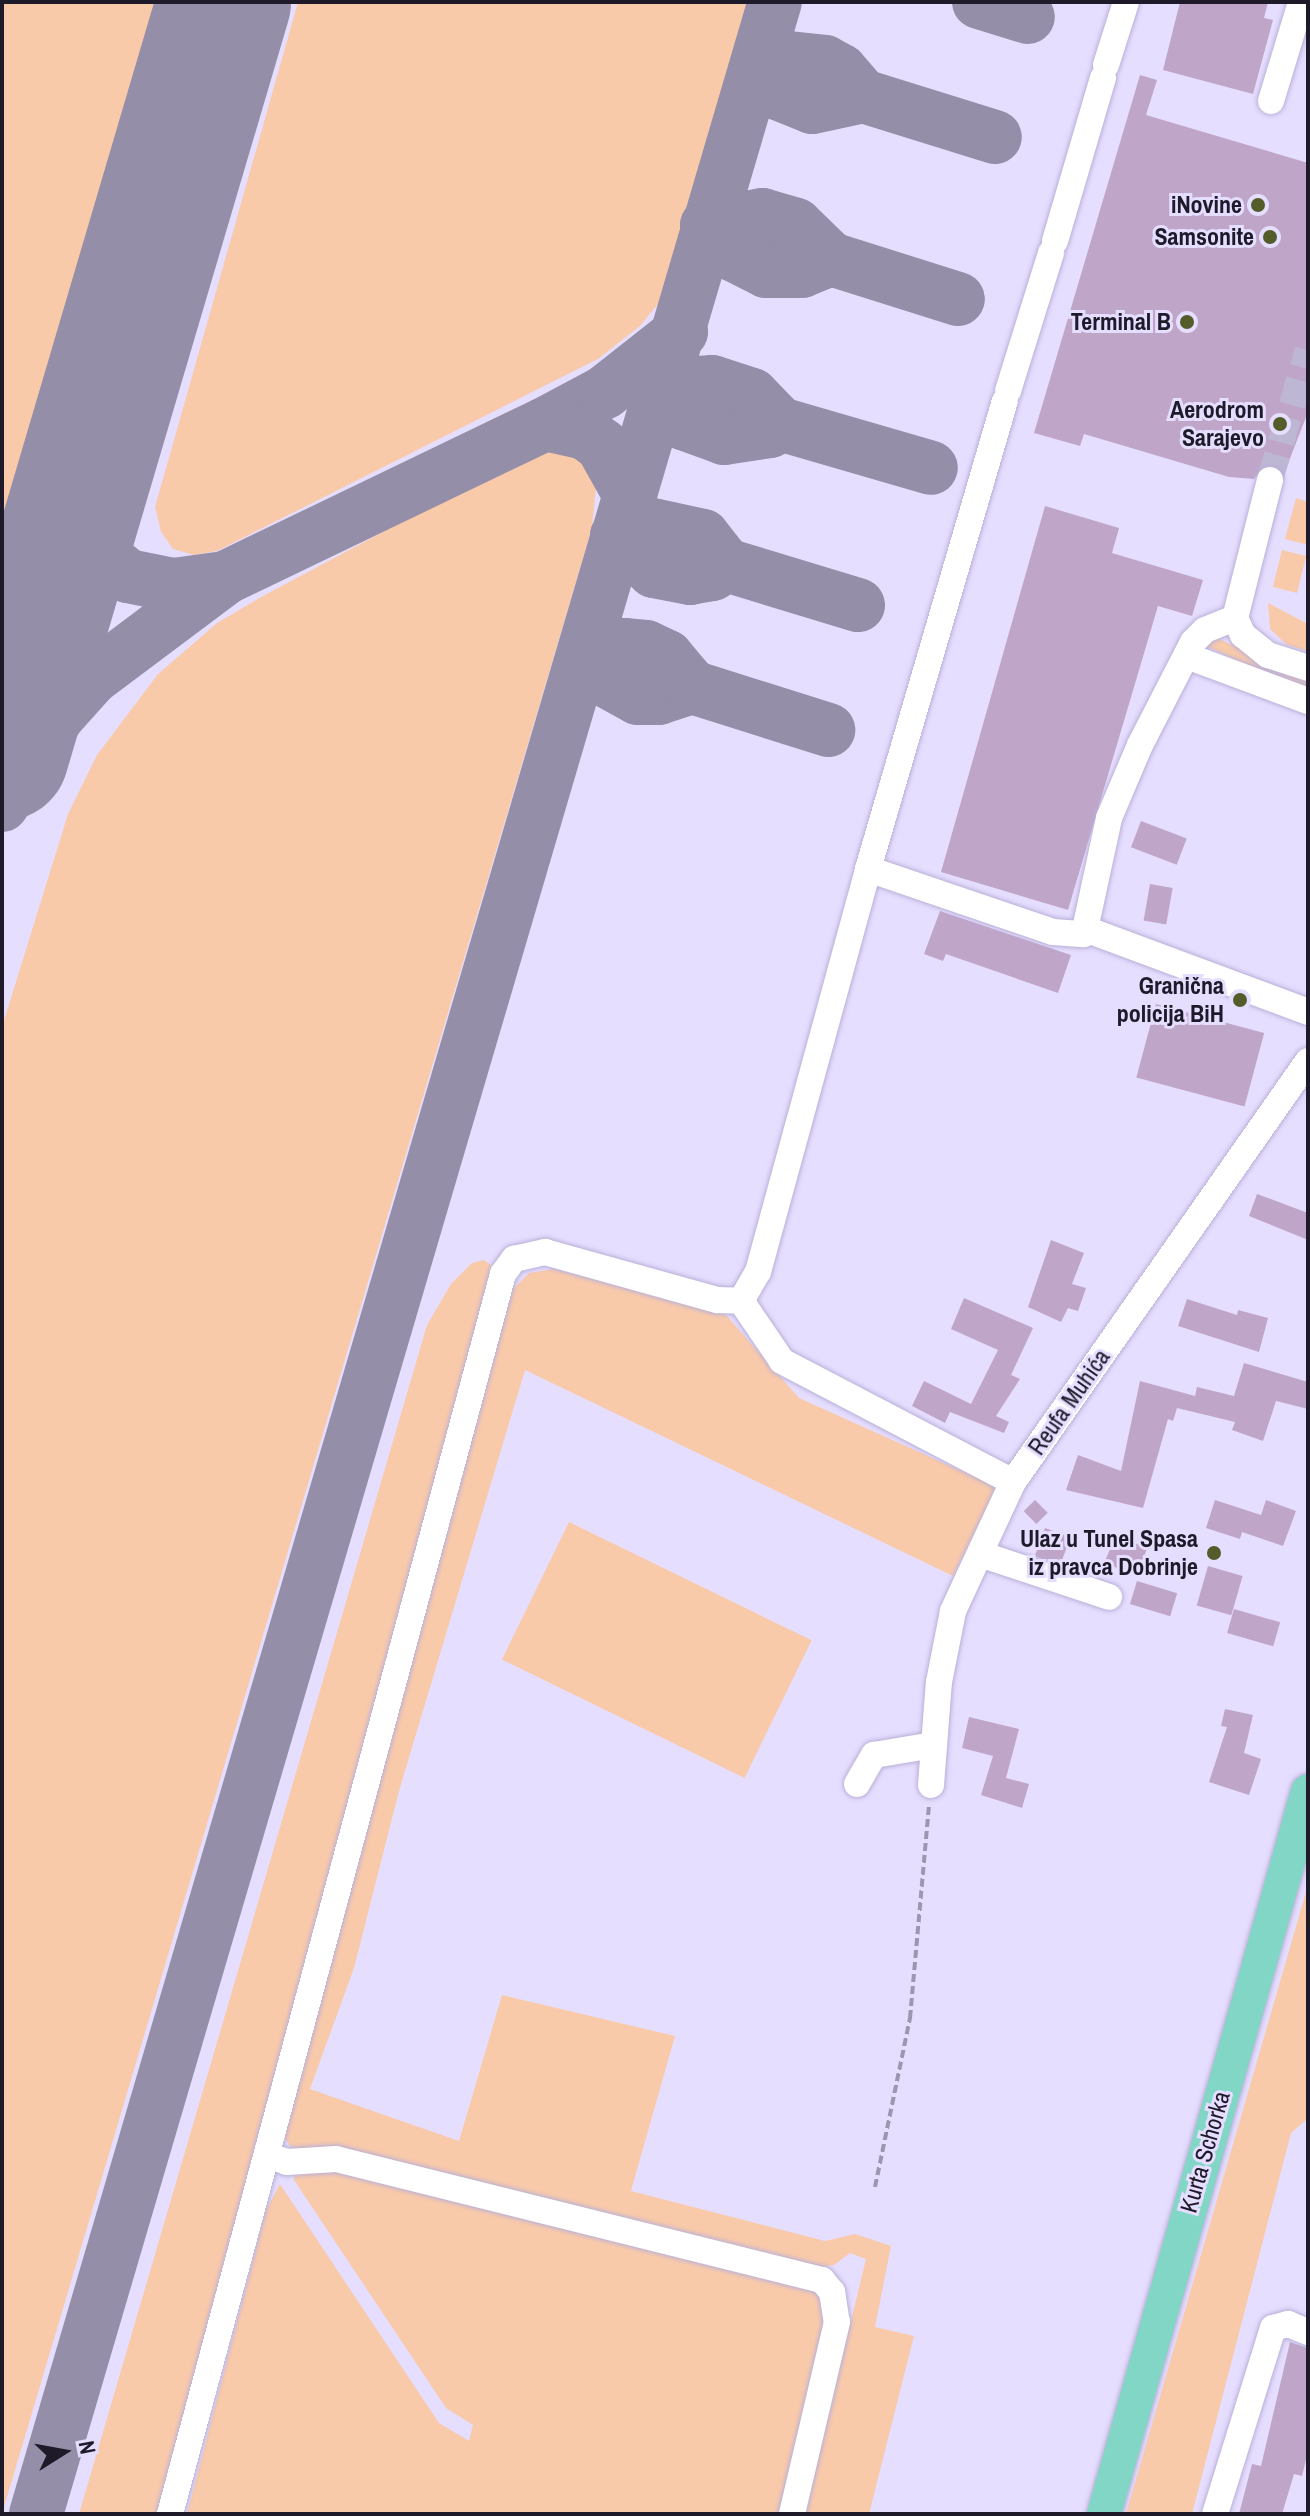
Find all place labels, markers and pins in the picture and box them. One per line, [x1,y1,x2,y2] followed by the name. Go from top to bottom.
[1171,191,1242,219] place label: iNovine
[1249,196,1267,214] marker: iNovine
[1154,223,1254,251] place label: Samsonite
[1261,228,1279,246] marker: Samsonite
[1071,308,1171,336] place label: Terminal B
[1178,313,1196,331] marker: Terminal B
[1170,396,1264,452] place label: Aerodrom Sarajevo
[1271,415,1289,433] marker: Aerodrom Sarajevo
[1117,972,1224,1028] place label: Granična policija BiH
[1231,991,1249,1009] marker: Granična policija BiH
[1020,1525,1198,1581] place label: Ulaz u Tunel Spasa iz pravca Dobrinje
[1205,1544,1223,1562] marker: Ulaz u Tunel Spasa iz pravca Dobrinje

